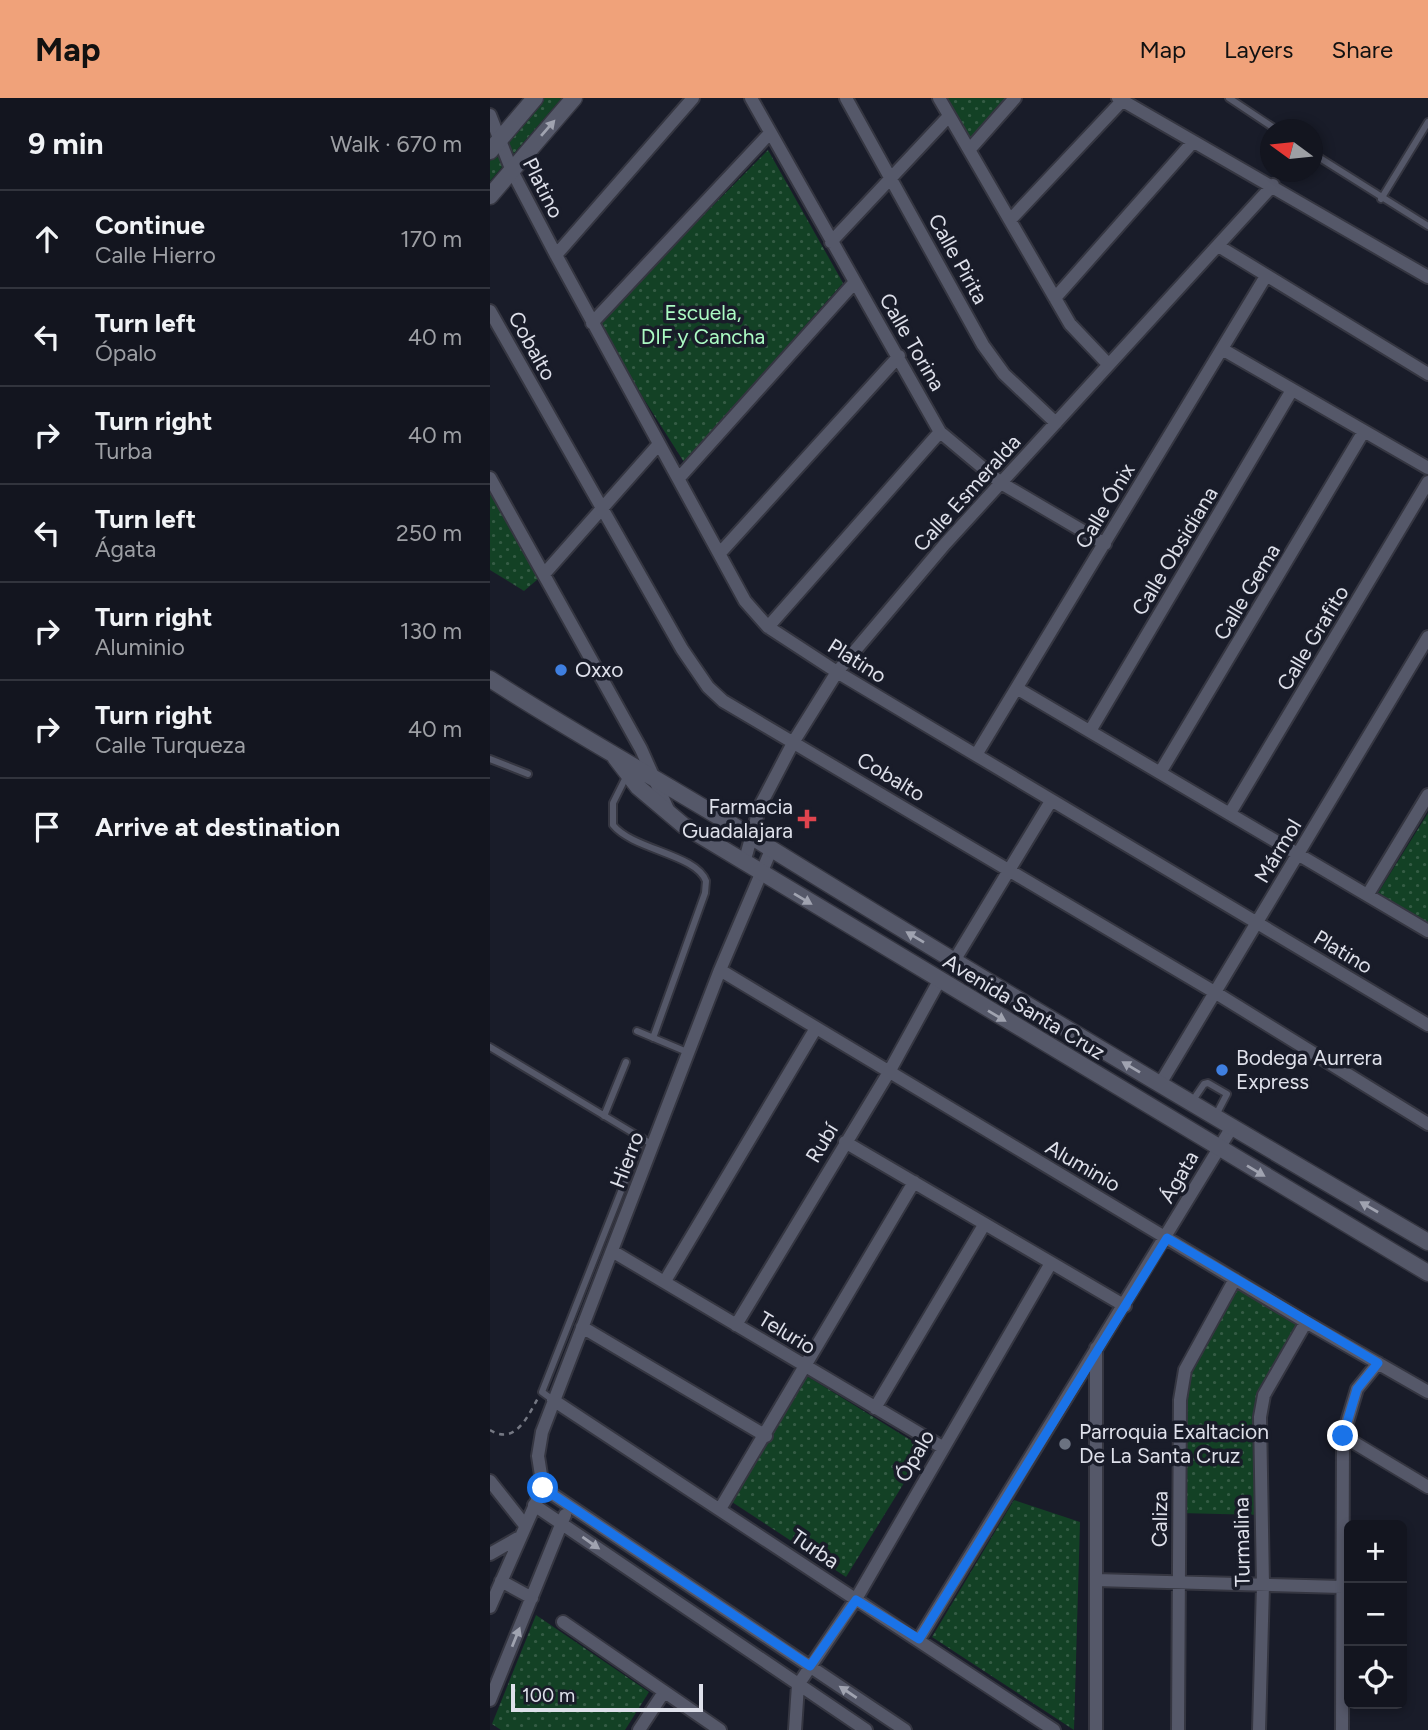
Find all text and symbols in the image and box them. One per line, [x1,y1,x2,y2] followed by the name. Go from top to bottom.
[35,30,101,69] text: Map
[1139,35,1186,64] text: Map
[1224,35,1293,64] text: Layers
[1331,35,1393,64] text: Share
[1260,119,1323,182] north arrow
[540,120,555,137] one-way arrow
[28,125,104,162] text: 9 min
[330,130,462,158] text: Walk · 670 m
[518,153,569,222] street label: Platino
[95,209,205,241] text: Continue
[923,209,993,308] street label: Calle Pirita
[28,220,66,258] icon: ahead
[400,225,462,253] text: 170 m
[95,241,216,269] text: Calle Hierro
[874,288,950,395] street label: Calle Torina
[641,300,765,349] park label: Escuela, DIF y Cancha
[95,307,196,339] text: Turn left
[503,307,562,385] street label: Cobalto
[28,318,66,356] icon: left
[408,323,462,351] text: 40 m
[95,339,157,367] text: Ópalo
[95,405,212,437] text: Turn right
[28,416,66,454] icon: right
[408,421,462,449] text: 40 m
[908,429,1026,556] street label: Calle Esmeralda
[95,437,152,465] text: Turba
[1069,459,1140,553] street label: Calle Ónix
[1126,482,1223,619] street label: Calle Obsidiana
[95,503,196,535] text: Turn left
[28,514,66,552] icon: left
[396,519,462,547] text: 250 m
[95,535,156,563] text: Ágata
[1208,539,1285,644] street label: Calle Gema
[1271,581,1354,695] street label: Calle Grafito
[95,601,212,633] text: Turn right
[28,612,66,650] icon: right
[400,617,462,645] text: 130 m
[95,633,185,661] text: Aluminio
[823,633,891,688] street label: Platino
[575,657,623,682] place label: Oxxo
[553,662,569,678] marker: Oxxo
[95,699,212,731] text: Turn right
[28,710,66,748] icon: right
[408,715,462,743] text: 40 m
[95,731,246,759] text: Calle Turqueza
[853,747,930,807] street label: Cobalto
[682,794,793,843] place label: Farmacia Guadalajara
[28,808,66,846] icon: arrive
[95,811,340,843] text: Arrive at destination
[799,811,815,827] marker: Farmacia Guadalajara
[1249,814,1306,887] street label: Mármol
[793,892,812,905] one-way arrow
[1309,924,1377,979] street label: Platino
[906,931,925,943] one-way arrow
[939,948,1110,1065] street label: Avenida Santa Cruz
[988,1010,1007,1022] one-way arrow
[1236,1045,1382,1094] place label: Bodega Aurrera Express
[1122,1060,1141,1073] one-way arrow
[1214,1062,1230,1078] marker: Bodega Aurrera Express
[800,1117,844,1167] street label: Rubí
[604,1128,649,1192] street label: Hierro
[1041,1134,1125,1197] street label: Aluminio
[1154,1146,1203,1207] street label: Ágata
[1246,1164,1265,1177] one-way arrow
[1359,1202,1379,1214] one-way arrow
[754,1306,820,1359] street label: Telurio
[1079,1419,1269,1468] place label: Parroquia Exaltacion De La Santa Cruz
[1327,1420,1358,1451] route end
[890,1425,939,1486] street label: Ópalo
[1057,1436,1073,1452] marker: Parroquia Exaltacion De La Santa Cruz
[527,1472,558,1503] route start
[1147,1491,1172,1547] street label: Caliza
[1228,1497,1255,1587] street label: Turmalina
[1344,1520,1407,1709] map controls
[1344,1520,1407,1583] button: +
[787,1524,844,1574] street label: Turba
[582,1536,600,1550] one-way arrow
[1344,1583,1407,1646] button: −
[510,1627,522,1647] one-way arrow
[1344,1646,1407,1709] button: locate
[511,1681,704,1713] scale bar
[522,1684,575,1707] text: 100 m
[839,1686,858,1699] one-way arrow

